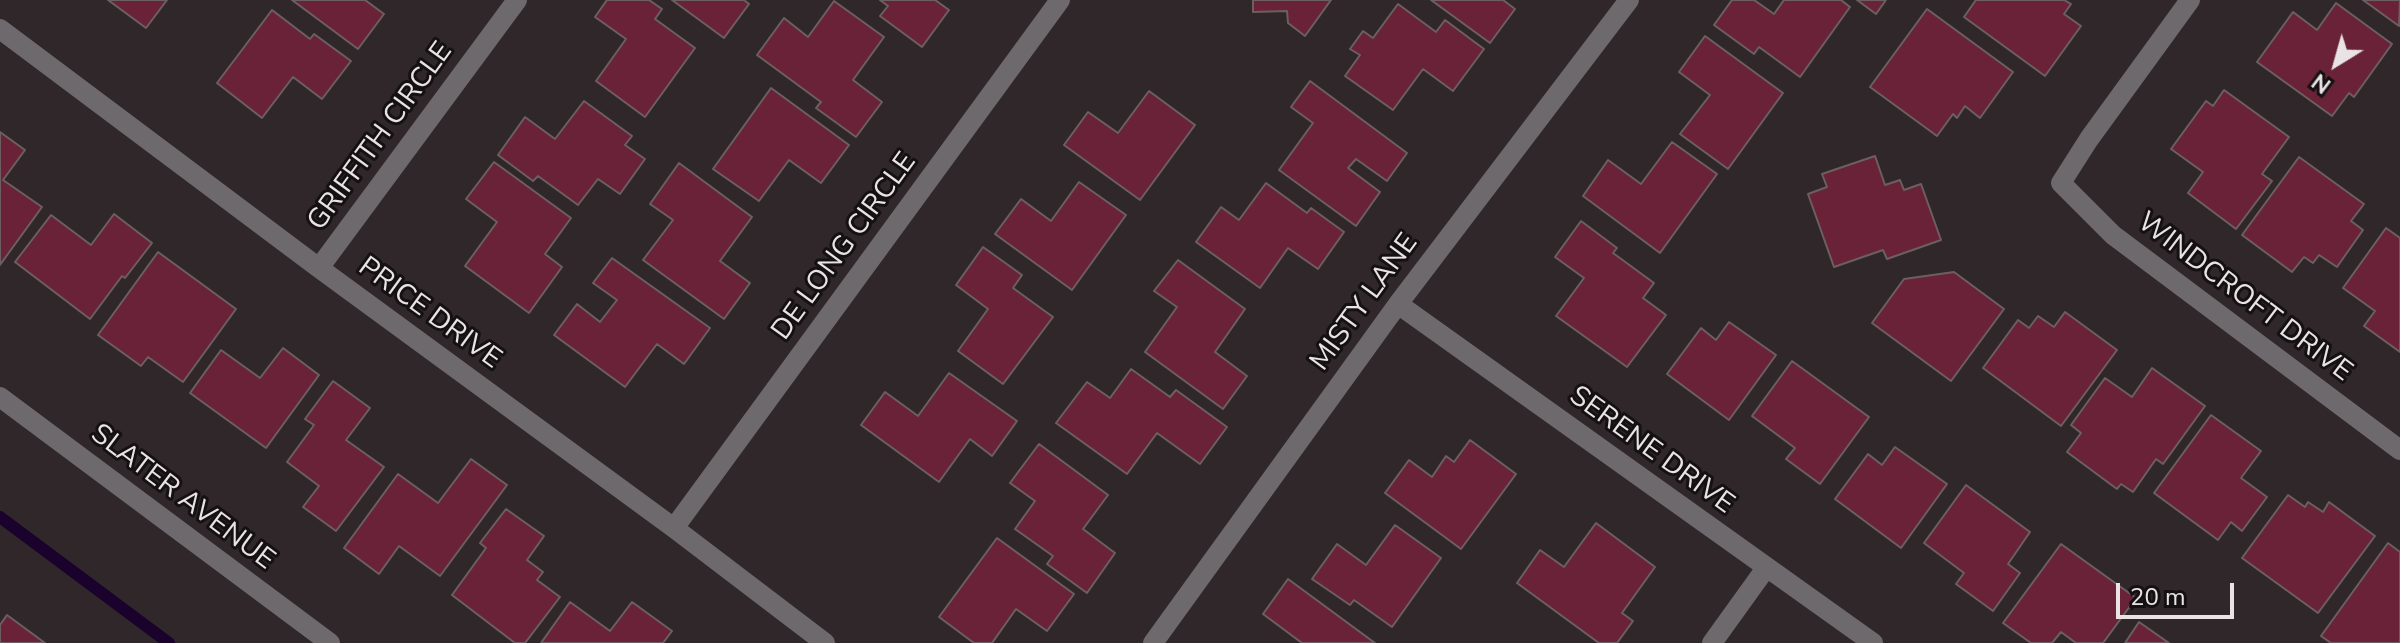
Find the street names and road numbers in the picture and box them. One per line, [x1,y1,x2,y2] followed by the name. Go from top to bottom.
[301,36,461,238] street label: GRIFFITH CIRCLE
[766,147,924,347] street label: DE LONG CIRCLE
[2130,206,2358,390] street label: WINDCROFT DRIVE
[1304,228,1426,378] street label: MISTY LANE
[351,251,507,377] street label: PRICE DRIVE
[1562,380,1740,522] street label: SERENE DRIVE
[84,418,280,578] street label: SLATER AVENUE

